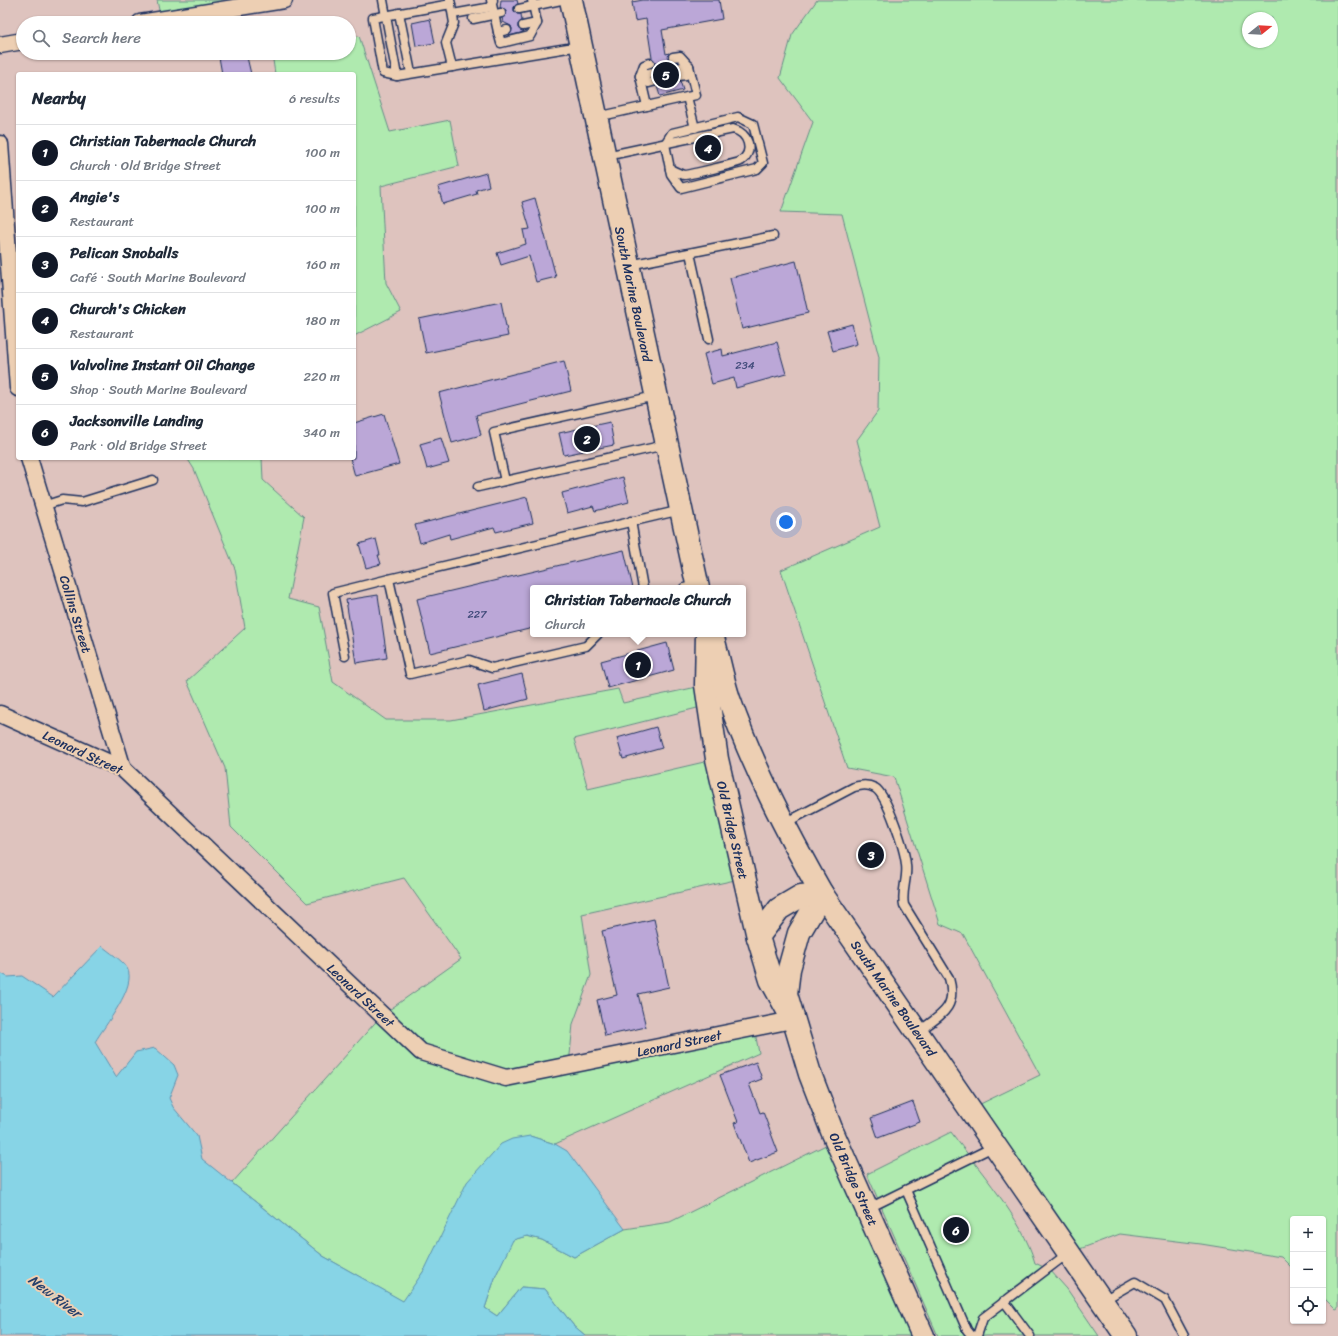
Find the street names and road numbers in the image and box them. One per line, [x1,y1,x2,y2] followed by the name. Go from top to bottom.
[608,224,659,365] street label: South Marine Boulevard
[53,572,98,656] street label: Collins Street
[39,724,127,781] street label: Leonard Street
[710,779,755,882] street label: Old Bridge Street
[845,935,943,1062] street label: South Marine Boulevard
[321,958,401,1034] street label: Leonard Street
[635,1023,724,1064] street label: Leonard Street
[823,1129,885,1230] street label: Old Bridge Street

